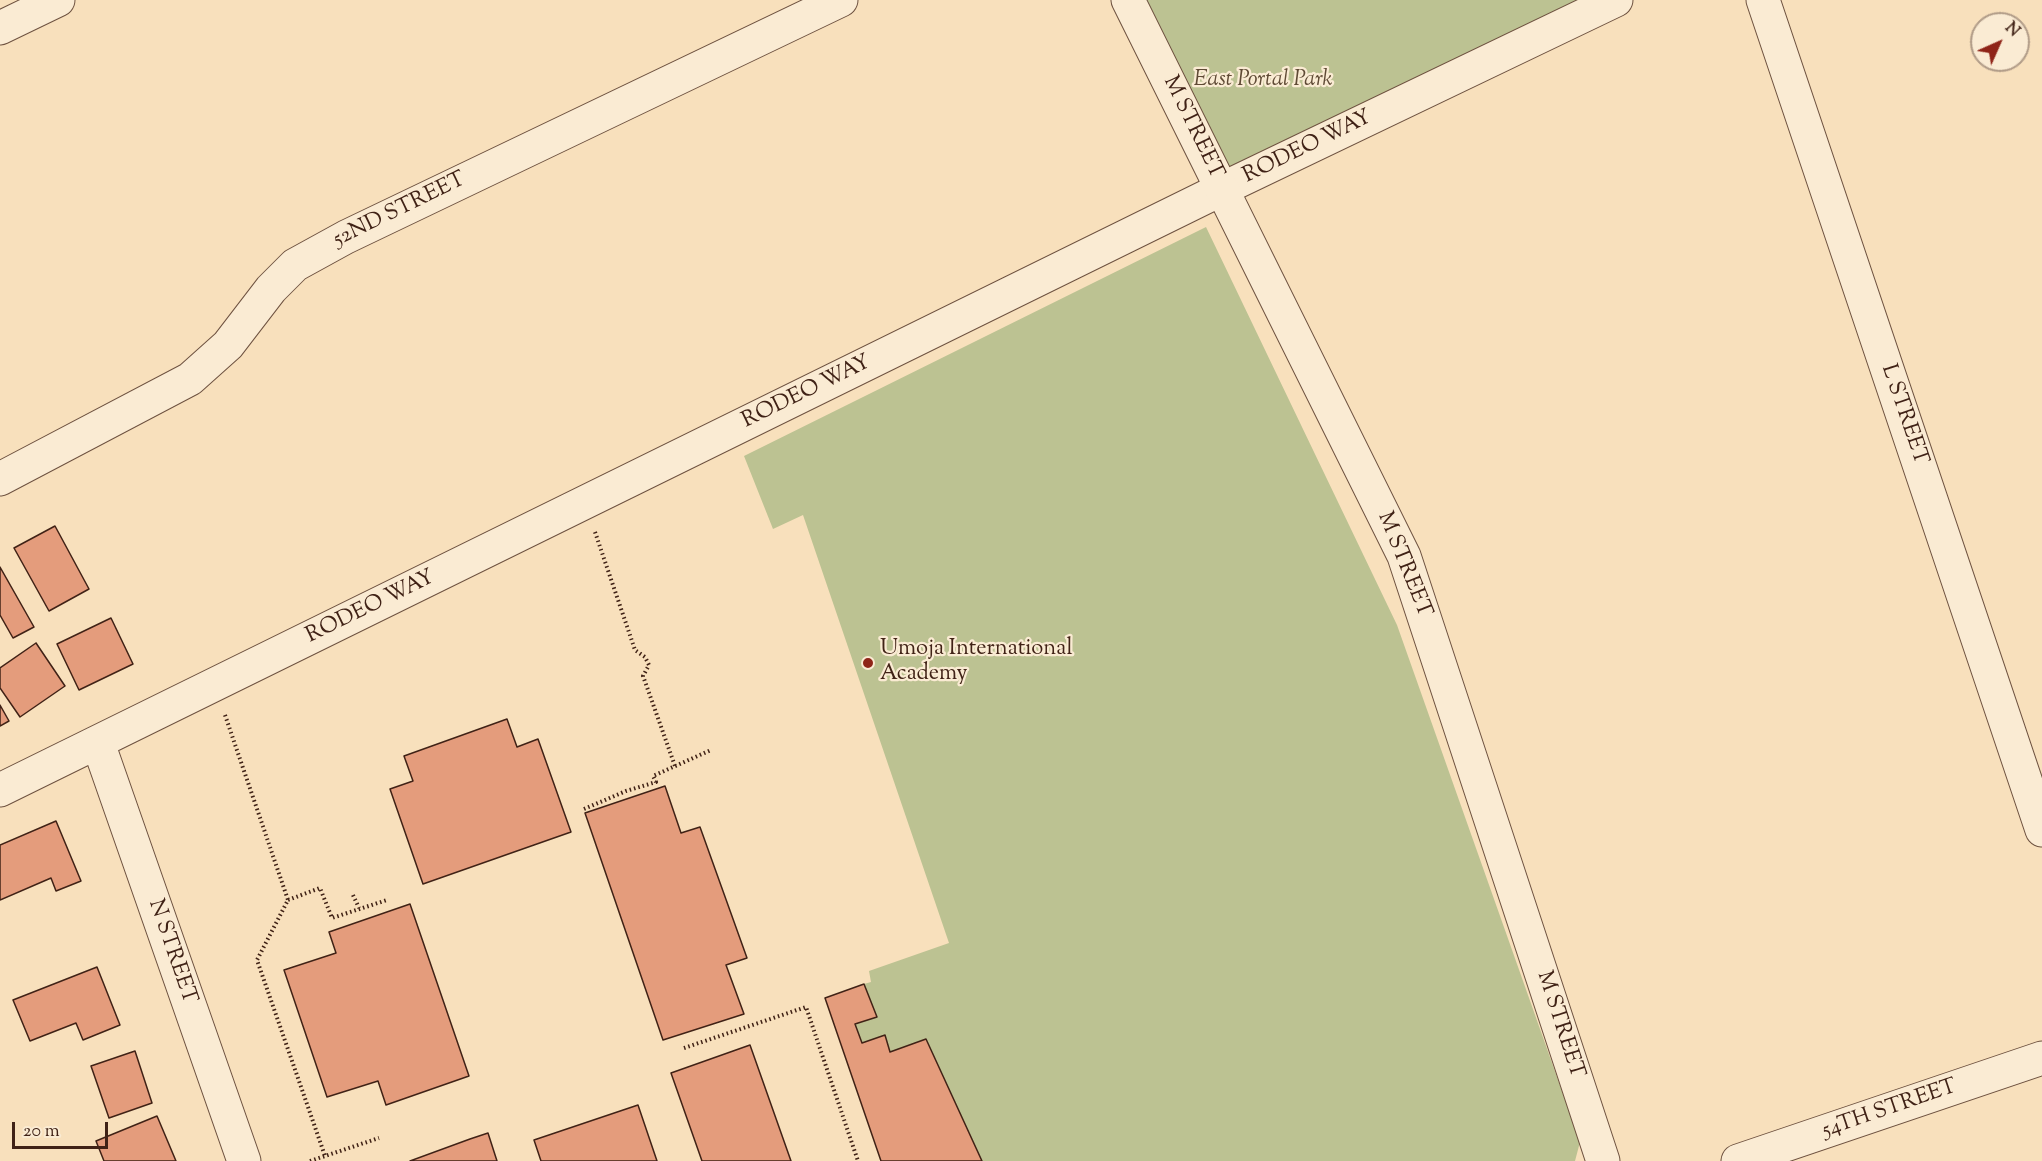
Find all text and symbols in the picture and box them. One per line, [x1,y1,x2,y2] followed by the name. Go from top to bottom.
[1970,12,2030,72] north arrow
[1999,18,2024,43] text: N
[1193,68,1333,94] park label: East Portal Park
[1156,72,1228,184] street label: M STREET
[1239,106,1377,190] street label: RODEO WAY
[330,168,470,254] street label: 52ND STREET
[738,351,876,435] street label: RODEO WAY
[1874,361,1932,469] street label: L STREET
[1370,508,1436,622] street label: M STREET
[302,566,440,650] street label: RODEO WAY
[880,637,1073,688] place label: Umoja International Academy
[861,656,875,670] marker: Umoja International Academy
[141,896,201,1008] street label: N STREET
[1529,968,1589,1082] street label: M STREET
[1819,1075,1961,1145] street label: 54TH STREET
[15,1110,111,1148] scale bar
[23,1119,60,1145] text: 20 m

